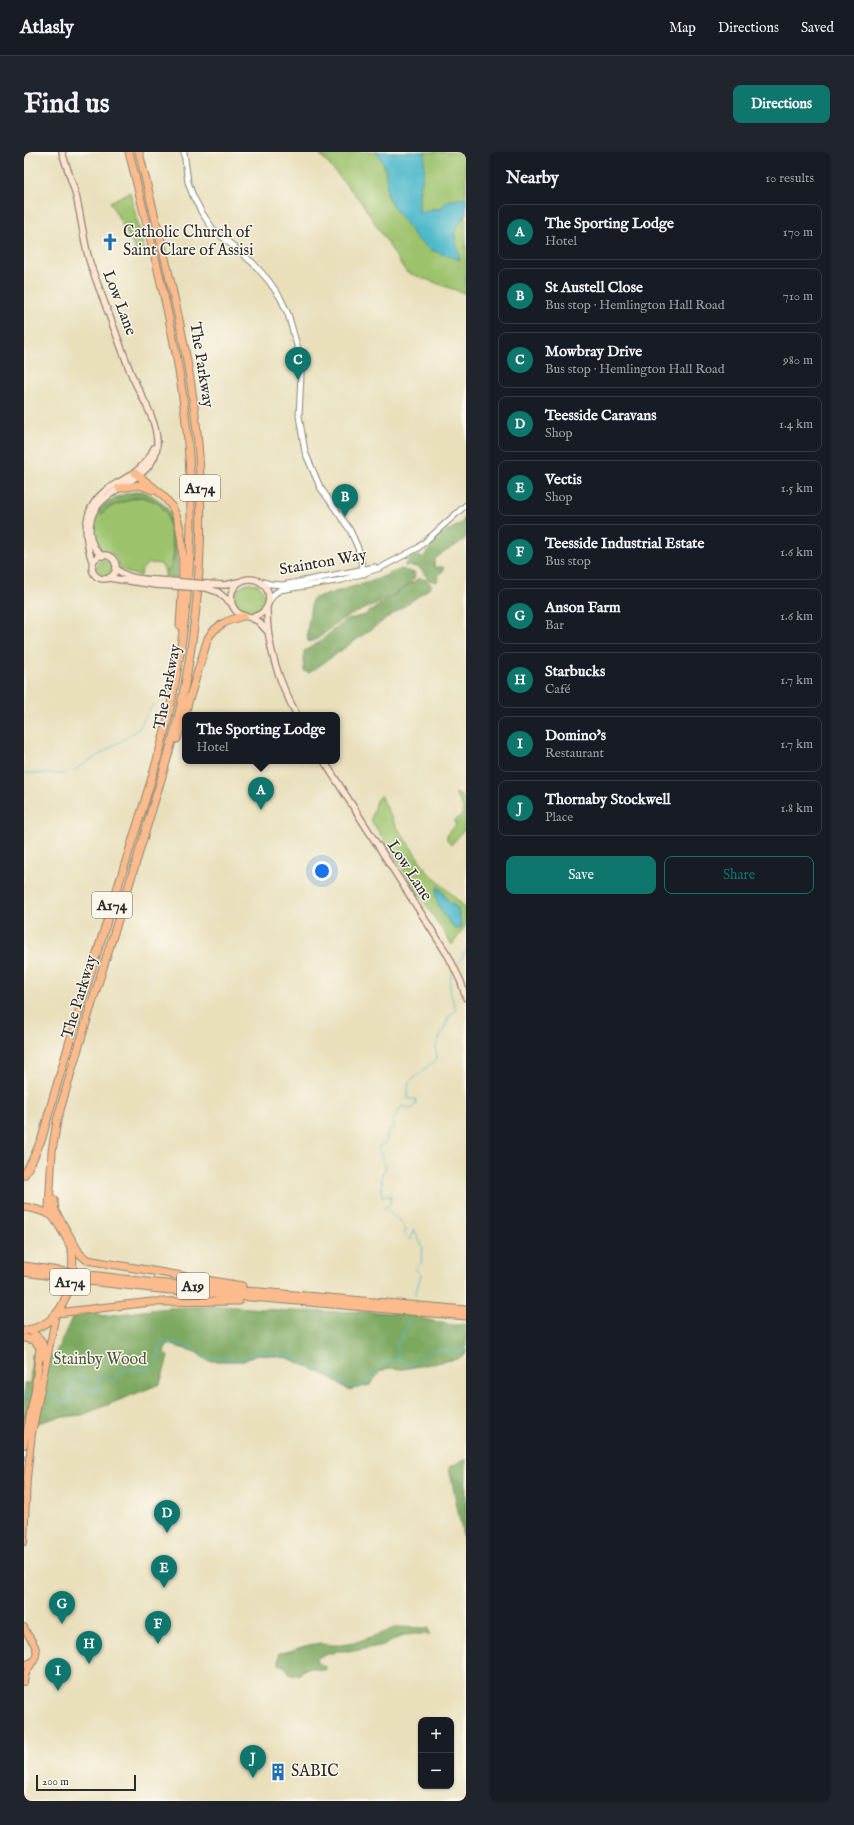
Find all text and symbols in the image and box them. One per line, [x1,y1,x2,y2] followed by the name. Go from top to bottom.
[20,16,74,40] text: Atlasly
[669,19,696,37] text: Map
[718,19,779,37] text: Directions
[801,19,834,37] text: Saved
[733,85,830,123] button: Directions
[24,87,110,122] text: Find us
[506,168,559,189] text: Nearby
[765,170,814,187] text: 10 results
[545,214,674,233] text: The Sporting Lodge
[123,223,253,261] place label: Catholic Church of Saint Clare of Assisi
[516,224,524,241] text: A
[783,224,813,241] text: 170 m
[100,232,120,252] church icon: Catholic Church of Saint Clare of Assisi
[545,233,577,250] text: Hotel
[97,268,141,338] street label: Low Lane
[545,278,643,297] text: St Austell Close
[516,288,524,305] text: B
[783,288,813,305] text: 710 m
[545,297,725,314] text: Bus stop · Hemlington Hall Road
[184,321,218,409] street label: The Parkway
[545,342,642,361] text: Mowbray Drive
[285,347,311,380] pin: C
[515,352,525,369] text: C
[783,352,813,369] text: 980 m
[545,361,725,378] text: Bus stop · Hemlington Hall Road
[545,406,656,425] text: Teesside Caravans
[515,416,525,433] text: D
[779,416,813,433] text: 1.4 km
[545,425,573,442] text: Shop
[545,470,582,489] text: Vectis
[180,475,220,501] road number: A174
[515,480,525,497] text: E
[781,480,813,497] text: 1.5 km
[332,484,358,517] pin: B
[545,489,573,506] text: Shop
[545,534,704,553] text: Teesside Industrial Estate
[516,544,524,561] text: F
[780,544,813,561] text: 1.6 km
[278,545,368,581] street label: Stainton Way
[545,553,591,570] text: Bus stop
[545,598,621,617] text: Anson Farm
[515,608,525,625] text: G
[780,608,813,625] text: 1.6 km
[545,617,564,634] text: Bar
[150,643,186,731] street label: The Parkway
[545,662,605,681] text: Starbucks
[514,672,526,689] text: H
[780,672,813,689] text: 1.7 km
[545,681,571,698] text: Café
[182,712,340,764] popup
[197,720,325,739] text: The Sporting Lodge
[545,726,606,745] text: Domino's
[517,736,523,753] text: I
[780,736,813,753] text: 1.7 km
[197,739,229,756] text: Hotel
[545,745,604,762] text: Restaurant
[248,777,274,810] pin: A
[545,790,671,809] text: Thornaby Stockwell
[517,800,523,817] text: J
[780,800,813,817] text: 1.8 km
[545,809,573,826] text: Place
[382,837,436,905] street label: Low Lane
[506,856,656,894] button: Save
[664,856,814,894] button: Share
[312,861,332,881] your location
[92,892,132,918] road number: A174
[58,953,102,1041] street label: The Parkway
[50,1269,90,1295] road number: A174
[177,1273,209,1299] road number: A19
[53,1350,147,1370] park label: Stainby Wood
[154,1500,180,1533] pin: D
[151,1555,177,1588] pin: E
[49,1591,75,1624] pin: G
[145,1611,171,1644] pin: F
[76,1631,102,1664] pin: H
[45,1658,71,1691] pin: I
[418,1717,454,1789] map controls
[418,1717,454,1753] button: +
[240,1745,266,1778] pin: J
[418,1753,454,1789] button: −
[268,1762,288,1782] building icon: SABIC
[291,1762,339,1782] place label: SABIC
[36,1773,136,1792] scale bar
[42,1775,69,1789] text: 200 m

